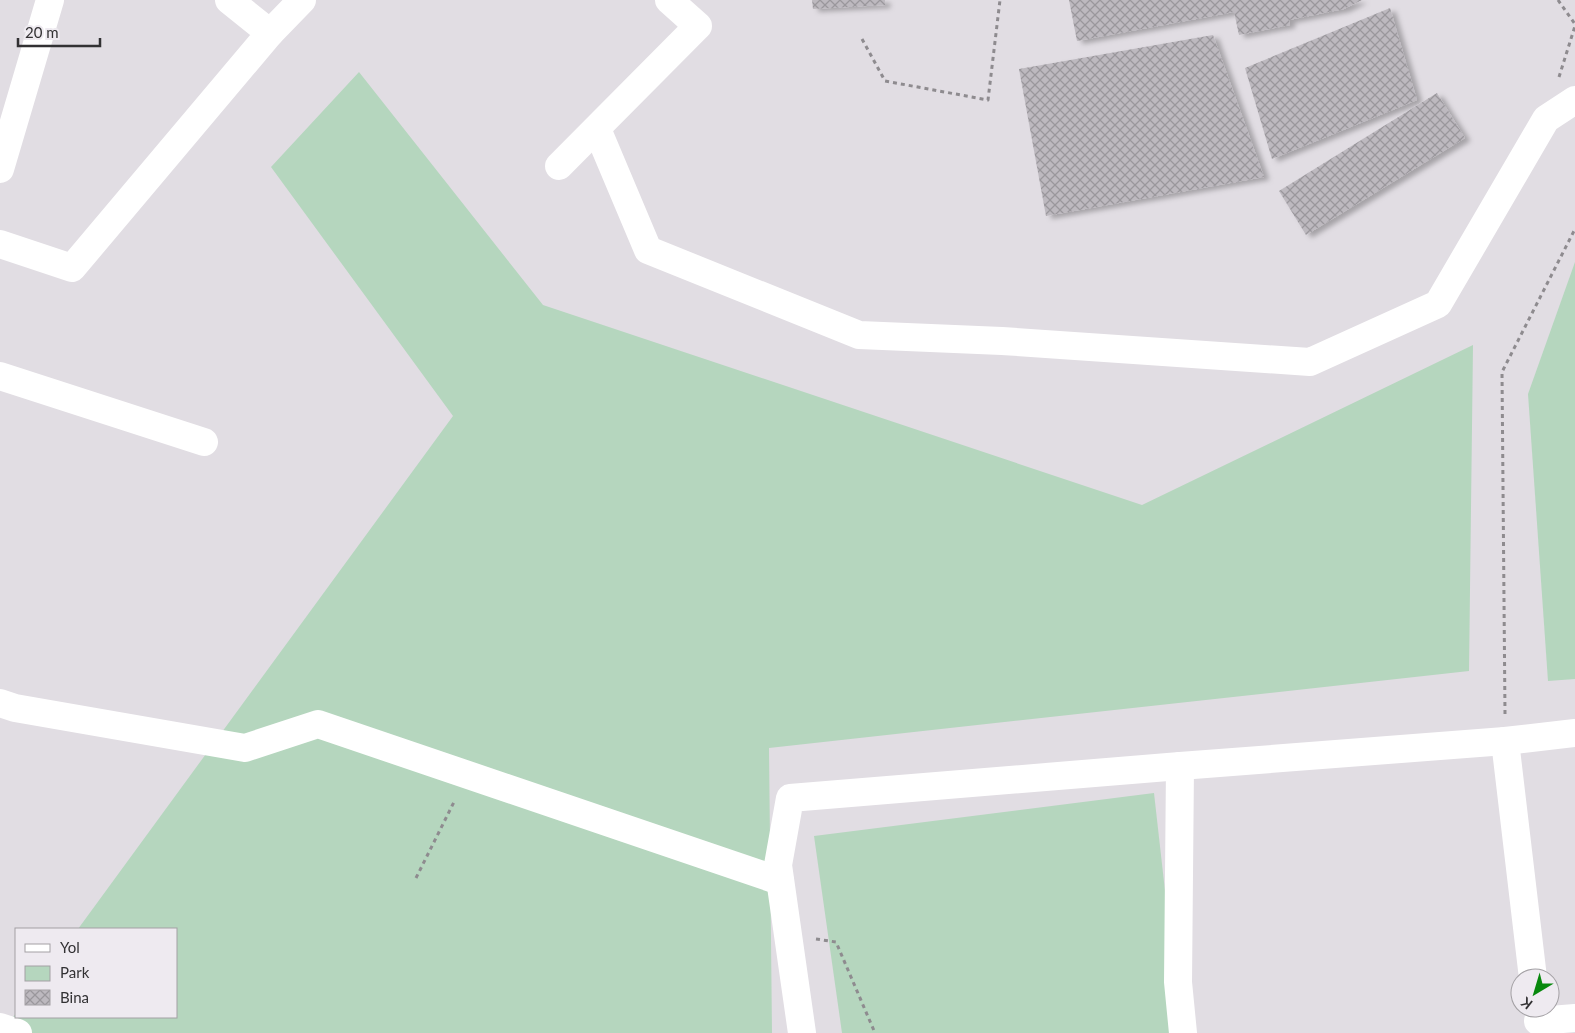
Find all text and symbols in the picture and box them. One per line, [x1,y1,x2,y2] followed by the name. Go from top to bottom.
[18,15,100,47] scale bar
[25,23,59,41] text: 20 m
[15,928,178,1018] legend
[60,938,80,956] text: Yol
[60,963,90,981] text: Park
[1510,968,1560,1018] north arrow
[60,988,89,1006] text: Bina
[1517,994,1536,1013] text: K

